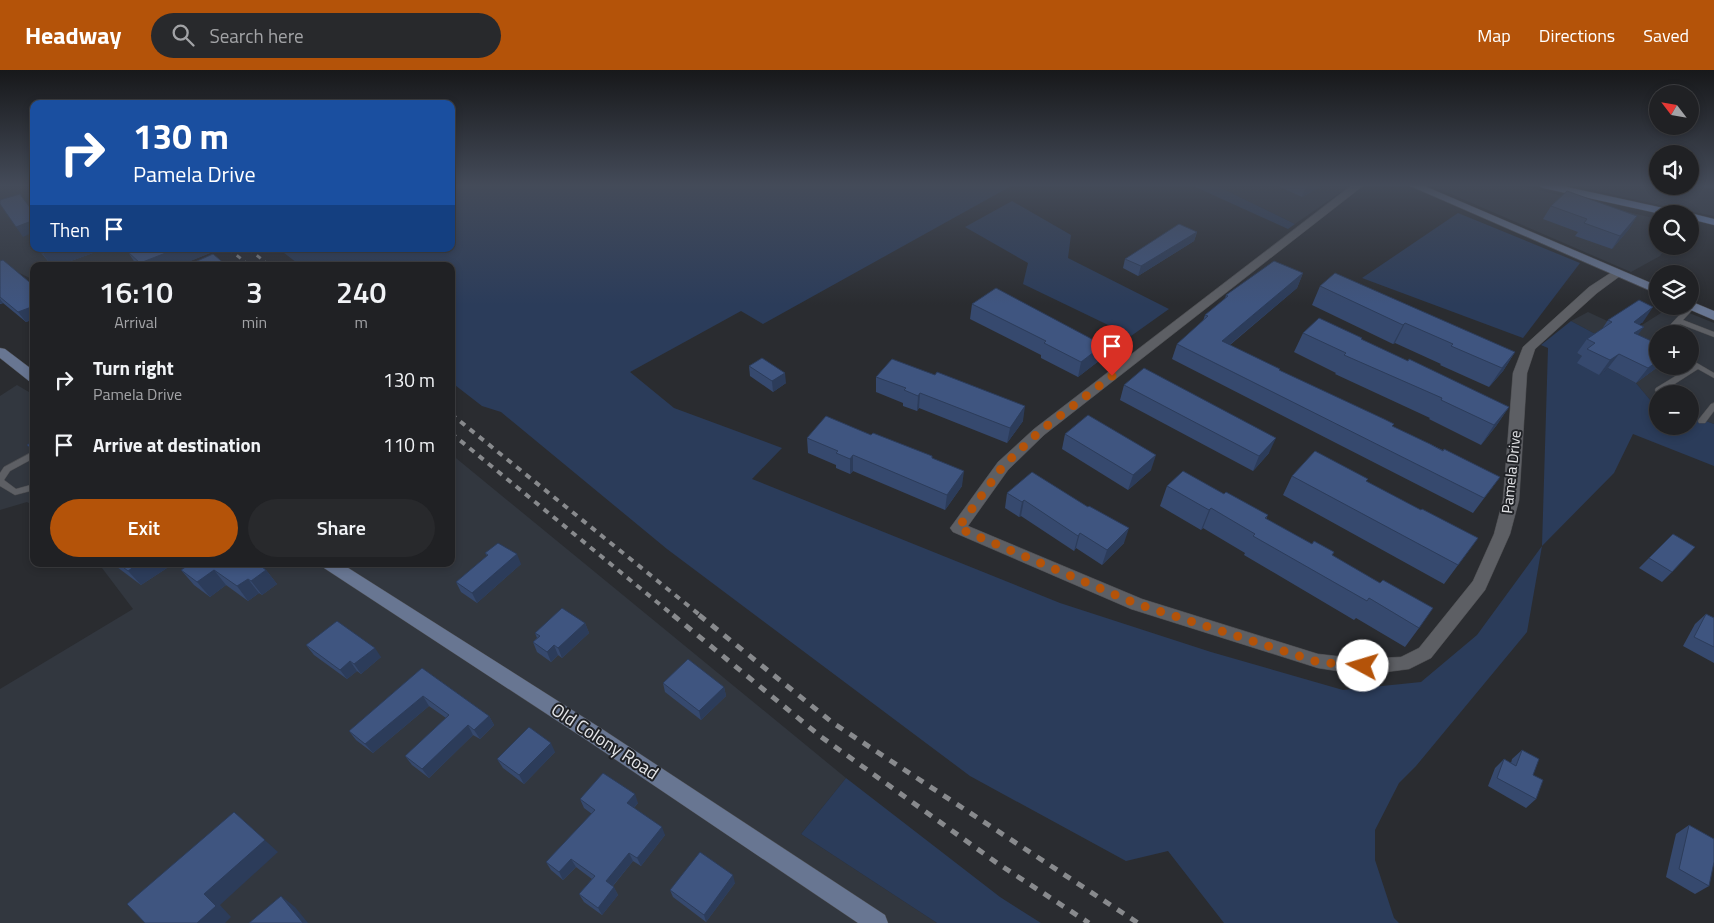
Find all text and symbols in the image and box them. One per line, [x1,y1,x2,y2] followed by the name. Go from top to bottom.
[151,13,501,58] search box
[25,17,121,53] text: Headway
[169,21,197,49] icon: search
[209,21,304,50] text: Search here
[1477,22,1511,49] text: Map
[1539,22,1615,49] text: Directions
[1643,22,1689,49] text: Saved
[1649,85,1699,135] north arrow
[1649,85,1699,435] map controls
[133,109,229,163] text: 130 m
[50,120,115,185] icon: right
[1649,145,1699,195] button: sound
[133,157,256,191] text: Pamela Drive
[1649,205,1699,255] button: search
[50,215,90,244] text: Then
[100,215,128,243] icon: arrive
[1649,265,1699,315] button: layers
[99,269,173,315] text: 16:10
[246,269,263,315] text: 3
[336,269,386,315] text: 240
[114,310,158,334] text: Arrival
[242,310,267,334] text: min
[354,310,368,334] text: m
[1091,325,1133,376] pin
[1649,325,1699,375] button: +
[1098,332,1126,360] icon: arrive
[93,353,174,382] text: Turn right
[383,365,435,394] text: 130 m
[50,366,78,394] icon: right
[93,382,182,406] text: Pamela Drive
[1649,385,1699,435] button: −
[1495,429,1527,515] street label: Pamela Drive
[93,430,261,459] text: Arrive at destination
[383,430,435,459] text: 110 m
[50,431,78,459] icon: arrive
[50,499,238,557] button: Exit
[248,499,435,557] button: Share
[1336,639,1388,691] position arrow
[546,696,664,786] street label: Old Colony Road

